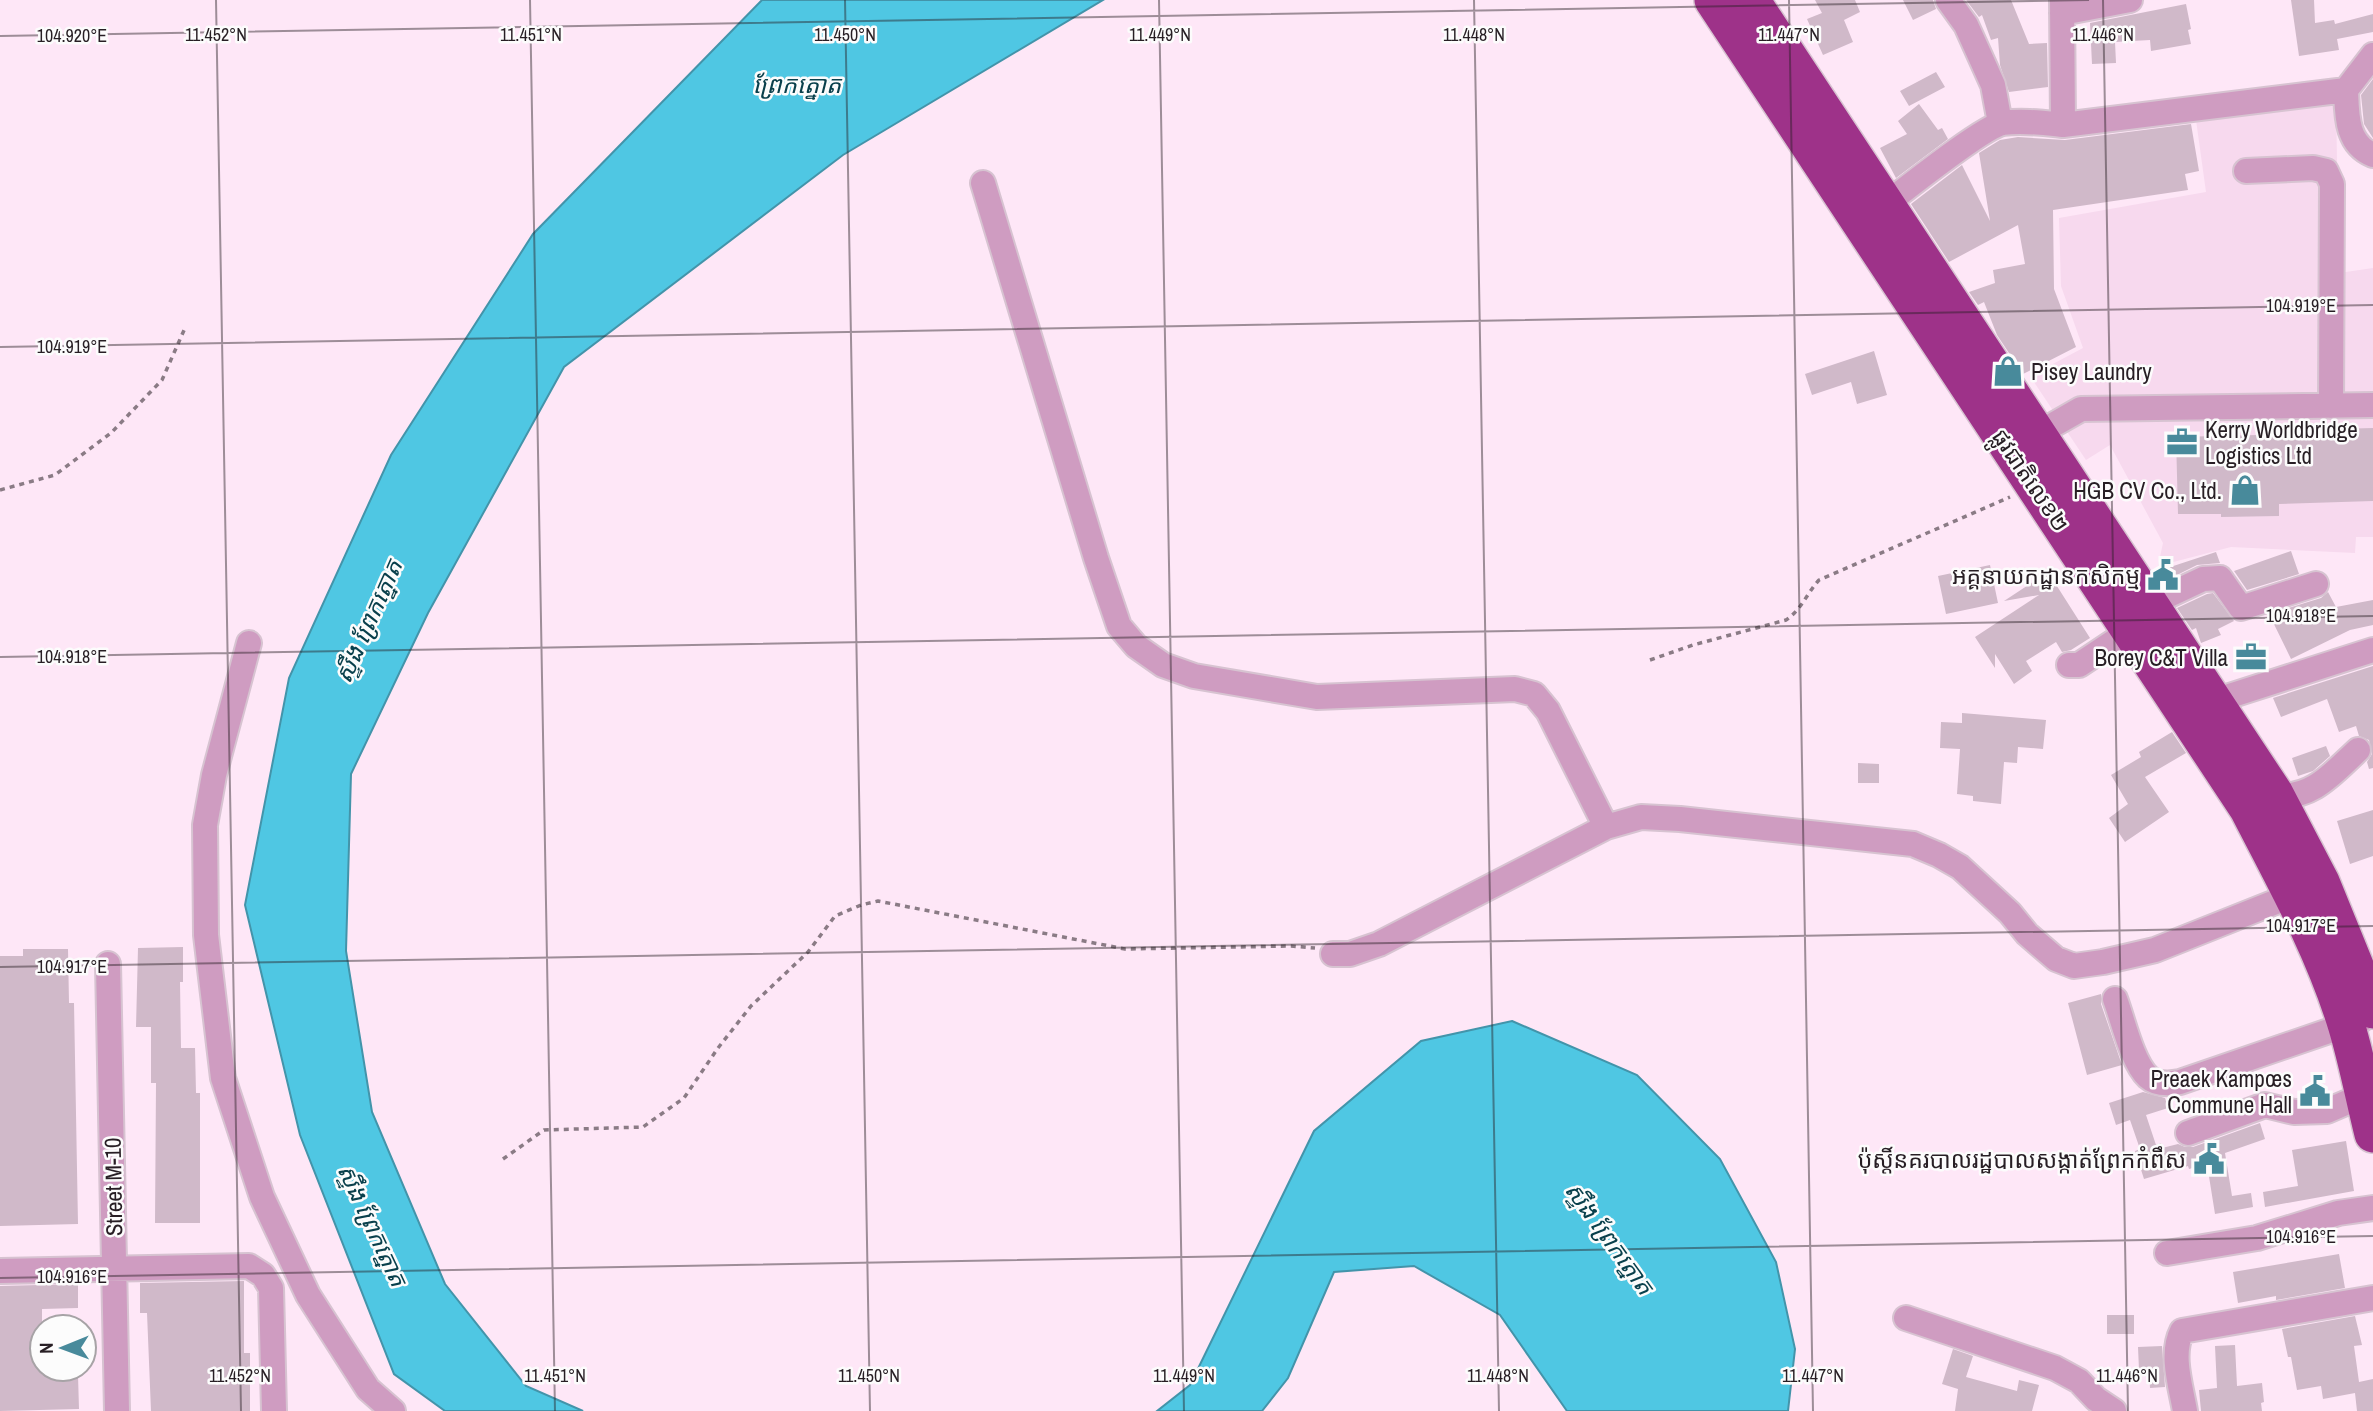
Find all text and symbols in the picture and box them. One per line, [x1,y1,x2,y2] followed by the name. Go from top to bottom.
[185,22,247,47] text: 11.452°N
[500,22,562,47] text: 11.451°N
[814,22,876,47] text: 11.450°N
[1129,22,1191,47] text: 11.449°N
[1443,22,1505,47] text: 11.448°N
[1758,22,1820,47] text: 11.447°N
[2072,22,2134,47] text: 11.446°N
[37,23,107,48] text: 104.920°E
[753,68,843,100] water label: ព្រែកត្នោត
[2266,293,2336,318] text: 104.919°E
[37,334,107,359] text: 104.919°E
[1991,354,2025,388] shop icon: Pisey Laundry
[2031,356,2152,387] place label: Pisey Laundry
[2205,414,2358,471] place label: Kerry Worldbridge Logistics Ltd
[1980,422,2077,541] street label: ផ្លូវជាតិលេខ២
[2165,425,2199,459] office icon: Kerry Worldbridge Logistics Ltd
[2228,473,2262,507] shop icon: HGB CV Co., Ltd.
[2073,475,2222,506] place label: HGB CV Co., Ltd.
[327,553,410,688] water label: ស្ទឹង ព្រែកត្នោត
[2146,558,2180,592] public building icon: អគ្គនាយកដ្ឋានកសិកម្ម
[1952,560,2140,591] place label: អគ្គនាយកដ្ឋានកសិកម្ម
[2266,603,2336,628] text: 104.918°E
[2234,640,2268,674] office icon: Borey C&T Villa
[2094,642,2229,673] place label: Borey C&T Villa
[37,644,107,669] text: 104.918°E
[2266,913,2336,938] text: 104.917°E
[37,954,107,979] text: 104.917°E
[2151,1063,2292,1120] place label: Preaek Kampœs Commune Hall
[2298,1074,2332,1108] public building icon: Preaek Kampœs Commune Hall
[97,1137,129,1237] street label: Street M-10
[2192,1142,2226,1176] public building icon: ប៉ុស្តិ៍នគរបាលរដ្ឋបាលសង្កាត់ព្រែកកំពឹស
[1858,1144,2186,1175] place label: ប៉ុស្តិ៍នគរបាលរដ្ឋបាលសង្កាត់ព្រែកកំពឹស
[331,1159,416,1293] water label: ស្ទឹង ព្រែកត្នោត
[1558,1175,1663,1302] water label: ស្ទឹង ព្រែកត្នោត
[2266,1224,2336,1249] text: 104.916°E
[37,1264,107,1289] text: 104.916°E
[28,1313,98,1383] north arrow
[33,1342,59,1354] text: N
[209,1363,271,1388] text: 11.452°N
[524,1363,586,1388] text: 11.451°N
[838,1363,900,1388] text: 11.450°N
[1153,1363,1215,1388] text: 11.449°N
[1467,1363,1529,1388] text: 11.448°N
[1782,1363,1844,1388] text: 11.447°N
[2096,1363,2158,1388] text: 11.446°N

